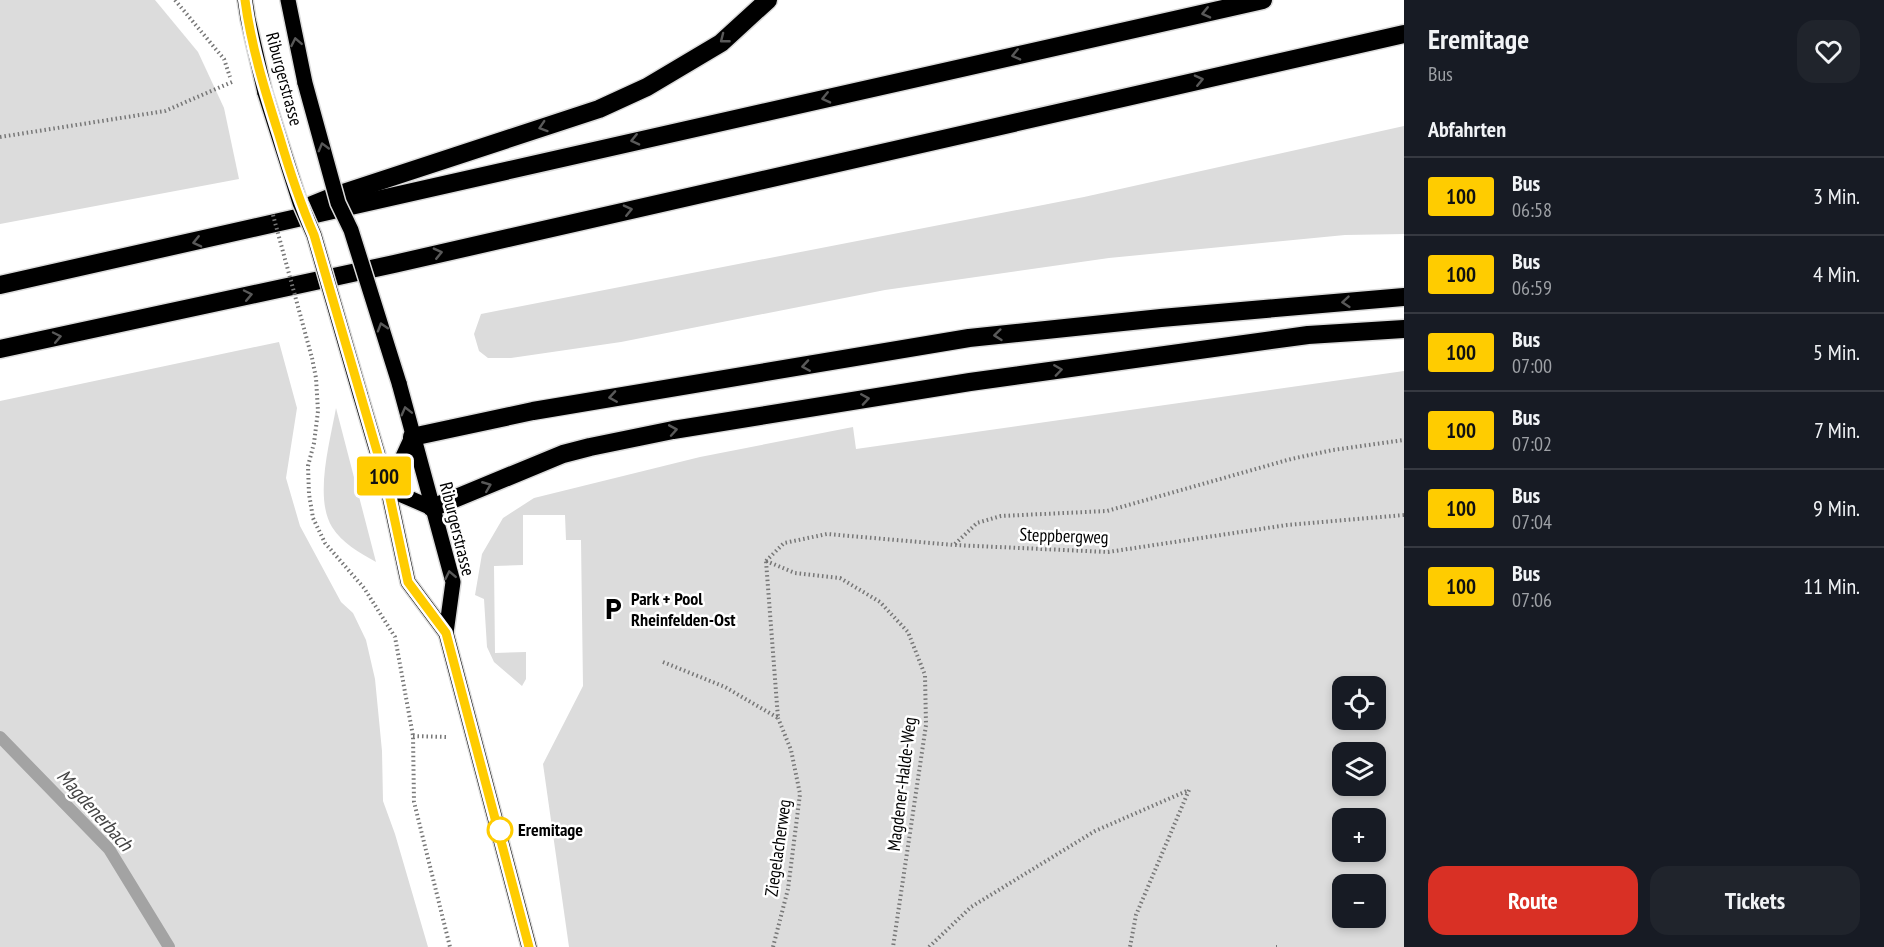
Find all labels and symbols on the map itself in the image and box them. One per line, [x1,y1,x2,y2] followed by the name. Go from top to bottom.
[1202,5,1212,18] one-way arrow
[261,30,308,128] street label: Riburgerstrasse
[720,32,731,43] one-way arrow
[290,37,303,47] one-way arrow
[1011,48,1021,61] one-way arrow
[1194,75,1204,88] one-way arrow
[821,90,831,103] one-way arrow
[538,120,549,133] one-way arrow
[631,133,641,146] one-way arrow
[317,142,330,152] one-way arrow
[623,205,633,218] one-way arrow
[192,234,202,247] one-way arrow
[433,248,443,261] one-way arrow
[242,290,252,303] one-way arrow
[1341,295,1350,308] one-way arrow
[376,322,389,333] one-way arrow
[994,328,1003,341] one-way arrow
[52,331,62,344] one-way arrow
[801,359,810,371] one-way arrow
[1053,364,1063,376] one-way arrow
[609,391,618,403] one-way arrow
[860,393,870,406] one-way arrow
[400,406,413,416] one-way arrow
[667,424,677,437] one-way arrow
[350,456,418,496] line badge: 100
[435,480,480,578] street label: Riburgerstrasse
[480,481,491,493] one-way arrow
[1019,522,1109,549] street label: Steppbergweg
[444,570,457,580] one-way arrow
[631,587,736,631] place label: Park + Pool Rheinfelden-Ost
[600,596,626,622] parking icon: Park + Pool Rheinfelden-Ost
[882,715,921,852] street label: Magdener-Halde-Weg
[51,764,139,857] water label: Magdenerbach
[759,798,796,898] street label: Ziegelacherweg
[487,817,513,843] marker: Eremitage
[518,818,583,841] place label: Eremitage

